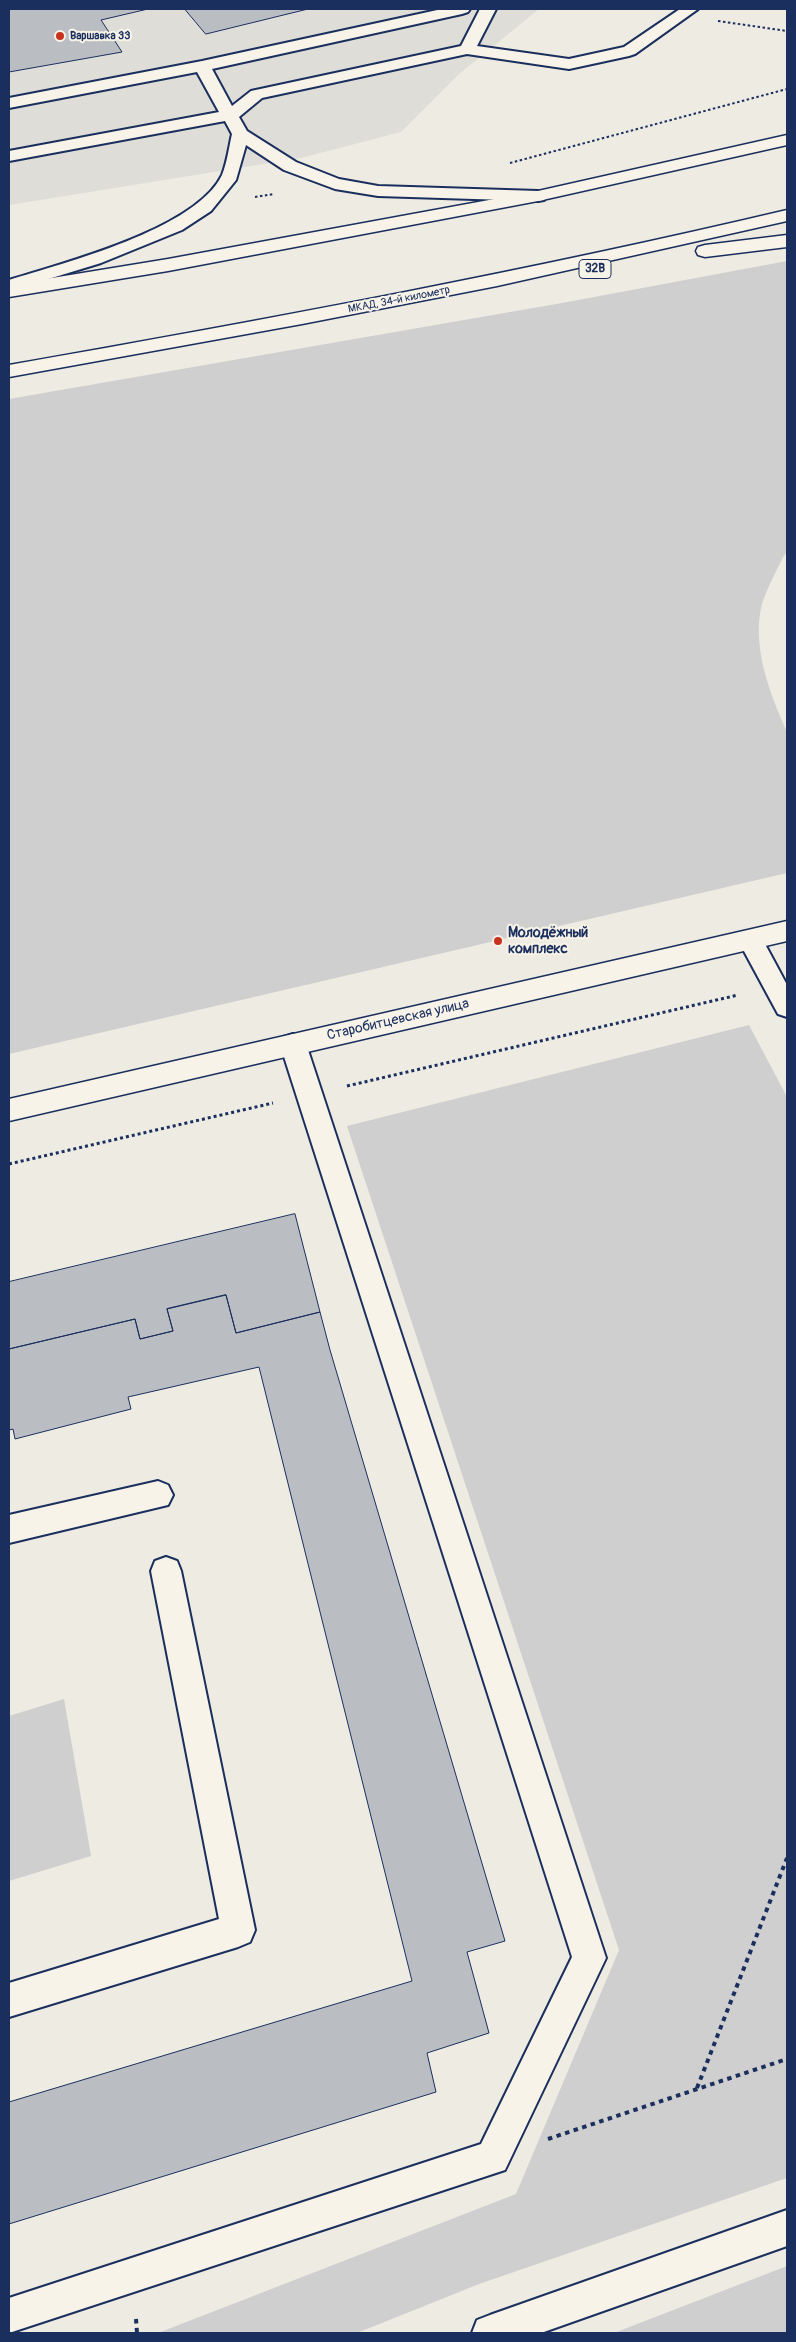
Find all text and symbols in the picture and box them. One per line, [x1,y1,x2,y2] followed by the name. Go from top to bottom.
[70,29,130,43] place label: Варшавка 33
[54,30,66,42] marker: Варшавка 33
[579,260,611,278] road number: 32B
[347,284,451,316] street label: МКАД, 34-й километр
[508,925,588,958] place label: Молодёжный комплекс
[492,935,504,947] marker: Молодёжный комплекс
[325,995,471,1045] street label: Старобитцевская улица

